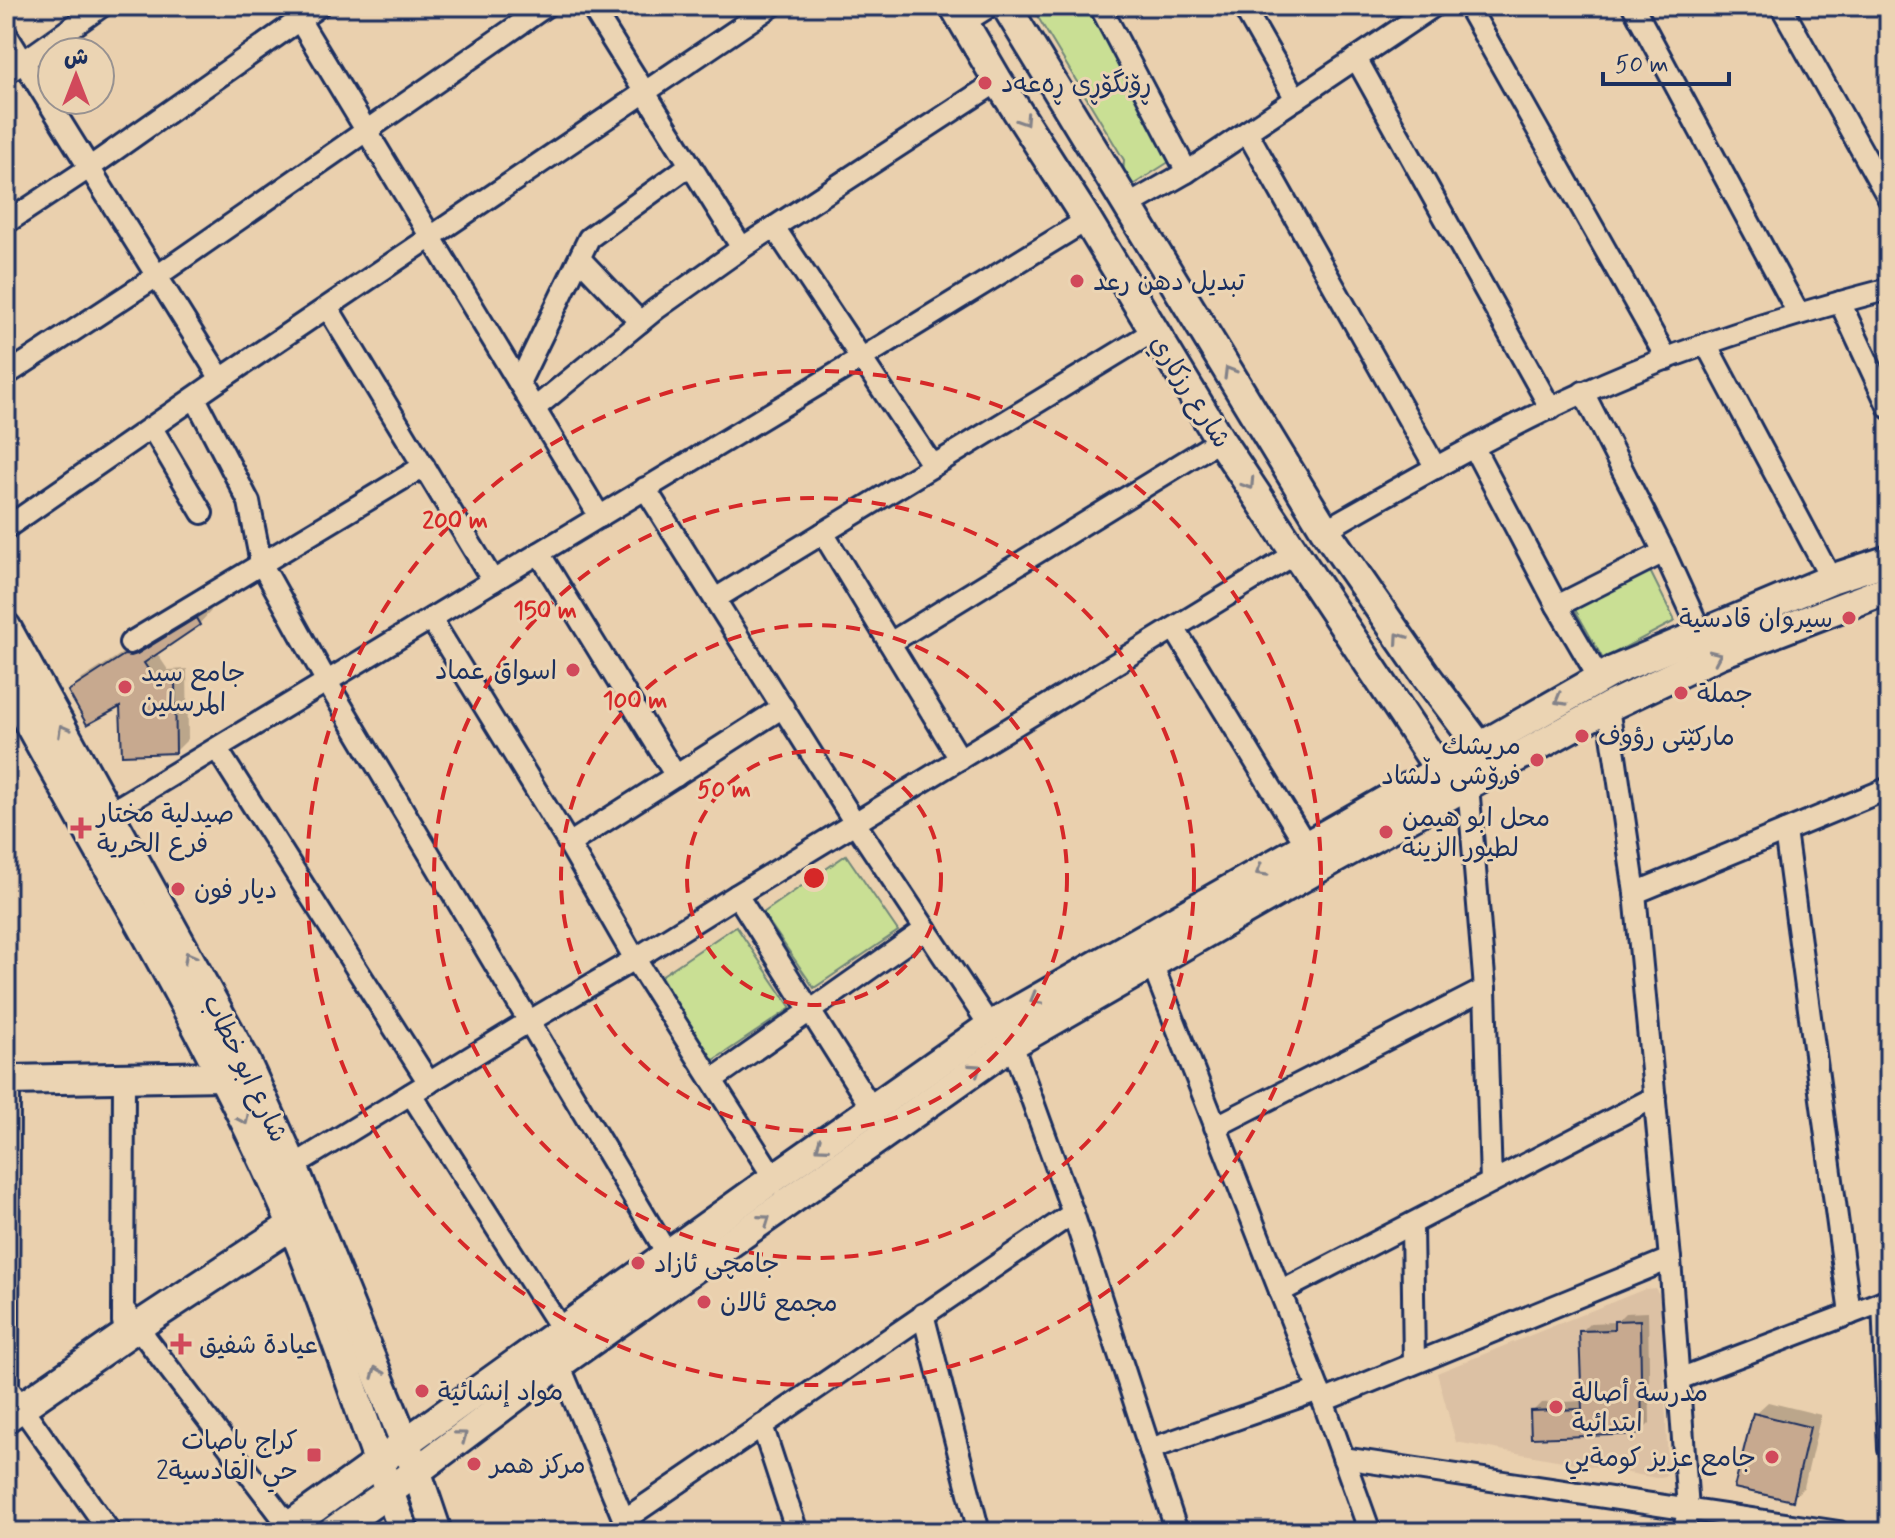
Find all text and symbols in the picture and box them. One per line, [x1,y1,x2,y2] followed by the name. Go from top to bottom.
[36,36,116,116] north arrow
[1603,36,1729,86] scale bar
[64,44,88,72] text: ش
[1615,50,1669,81] text: 50 m
[1001,68,1152,105] place label: ڕۆنگۆڕی ڕەعەد
[976,74,994,92] marker: ڕۆنگۆڕی ڕەعەد
[1014,111,1029,126] one-way arrow
[1093,266,1246,300] place label: تبديل دهن رعد
[1068,272,1086,290] marker: تبديل دهن رعد
[1141,329,1237,455] street label: شارع رزكاري
[1224,366,1239,381] one-way arrow
[1239,475,1254,490] one-way arrow
[422,506,488,537] text: 200 m
[513,596,577,627] text: 150 m
[1679,603,1833,637] place label: سيروان قادسية
[1840,609,1858,627] marker: سيروان قادسية
[1395,632,1410,646] one-way arrow
[1708,649,1723,665] one-way arrow
[435,655,557,689] place label: اسواق عماد
[141,657,246,721] place label: جامع سيد المرسلين
[564,661,582,679] marker: اسواق عماد
[116,678,134,696] marker: جامع سيد المرسلين
[1697,678,1753,712] place label: جملة
[1672,684,1690,702] marker: جملة
[603,686,667,717] text: 100 m
[1554,690,1569,706] one-way arrow
[1598,721,1735,755] place label: ماركێتى رؤوف
[57,724,73,739] one-way arrow
[1573,727,1591,745] marker: ماركێتى رؤوف
[1381,730,1521,794] place label: مريشك فرۆشى دڵشاد
[1528,751,1546,769] marker: مريشك فرۆشى دڵشاد
[697,775,751,806] text: 50 m
[95,798,234,862] place label: صيدلية مختار فرع الحرية
[1402,802,1550,866] place label: محل ابو هيمن لطيور الزينة
[72,819,90,837] marker: صيدلية مختار فرع الحرية
[1377,823,1395,841] marker: محل ابو هيمن لطيور الزينة
[1256,861,1270,877] one-way arrow
[800,864,828,892] centre of rings
[194,874,277,908] place label: ديار فون
[169,880,187,898] marker: ديار فون
[183,952,199,966] one-way arrow
[194,989,295,1149] street label: شارع ابو خطاب
[1029,989,1044,1005] one-way arrow
[968,1063,982,1078] one-way arrow
[234,1111,250,1126] one-way arrow
[815,1136,830,1151] one-way arrow
[756,1215,771,1230] one-way arrow
[654,1248,780,1282] place label: جامچی ئازاد
[629,1254,647,1272] marker: جامچی ئازاد
[720,1287,838,1321] place label: مجمع ئالان
[695,1293,713,1311] marker: مجمع ئالان
[199,1329,318,1363] place label: عيادة شفيق
[170,1333,192,1355] marker: عيادة شفيق
[370,1366,386,1380] one-way arrow
[438,1376,563,1410] place label: مواد إنشائية
[1572,1377,1708,1441] place label: مدرسة أصالة ابتدائية
[413,1382,431,1400] marker: مواد إنشائية
[1547,1398,1565,1416] marker: مدرسة أصالة ابتدائية
[156,1425,298,1493] place label: كراج باصات حي القادسية2
[454,1432,468,1446] one-way arrow
[1564,1442,1756,1480] place label: جامع عزيز كومةيي
[305,1446,323,1464] marker: كراج باصات حي القادسية2
[1763,1448,1781,1466] marker: جامع عزيز كومةيي
[488,1449,586,1483] place label: مركز همر
[465,1455,483,1473] marker: مركز همر

